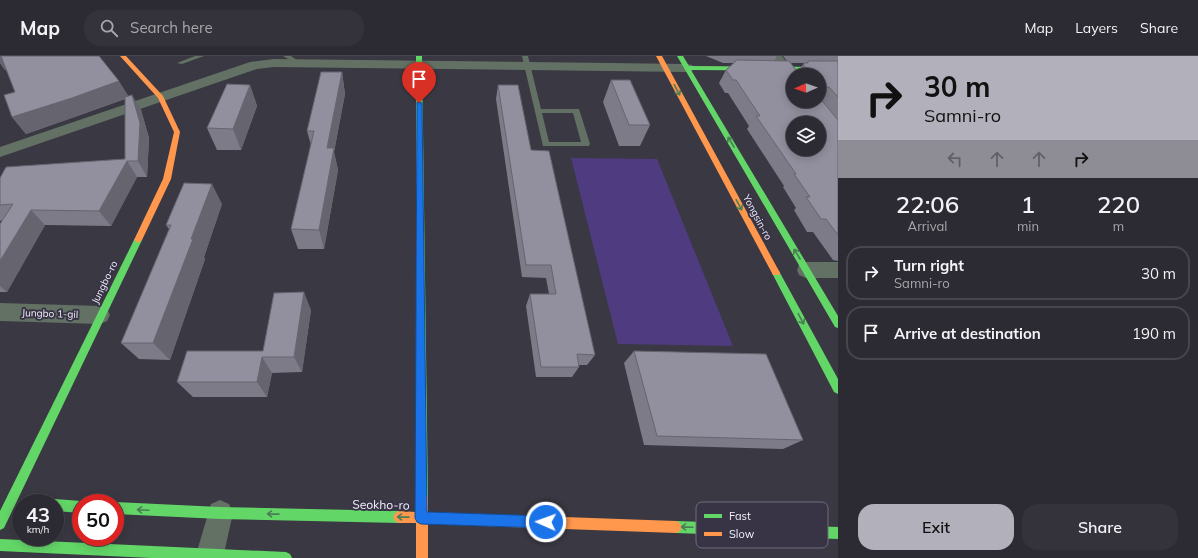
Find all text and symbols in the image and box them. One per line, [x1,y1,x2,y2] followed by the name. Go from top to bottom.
[84,10,364,46] search box
[20,16,60,40] text: Map
[98,17,120,39] icon: search
[130,18,213,37] text: Search here
[1024,19,1053,37] text: Map
[1075,19,1118,37] text: Layers
[1140,19,1178,37] text: Share
[402,62,436,103] pin
[408,68,430,90] icon: arrive
[786,68,826,108] north arrow
[786,68,826,156] map controls
[924,69,990,104] text: 30 m
[858,72,910,124] icon: right
[674,84,682,96] one-way arrow
[924,104,1001,127] text: Samni-ro
[786,116,826,156] button: layers
[726,136,734,148] one-way arrow
[944,148,966,170] icon: left
[986,148,1008,170] icon: ahead
[1028,148,1050,170] icon: ahead
[1070,148,1092,170] icon: right
[896,189,959,219] text: 22:06
[1021,189,1035,219] text: 1
[1097,189,1140,219] text: 220
[740,191,775,242] street label: Yongsin-ro
[736,199,743,211] one-way arrow
[908,218,947,234] text: Arrival
[1017,218,1039,234] text: min
[1113,218,1124,234] text: m
[792,248,800,260] one-way arrow
[894,256,964,275] text: Turn right
[88,258,121,306] street label: Jungbo-ro
[860,262,882,284] icon: right
[1141,264,1176,283] text: 30 m
[894,275,950,291] text: Samni-ro
[22,306,78,321] street label: Jungbo 1-gil
[797,313,805,325] one-way arrow
[860,322,882,344] icon: arrive
[894,324,1041,343] text: Arrive at destination
[1132,324,1176,343] text: 190 m
[72,494,124,546] speed limit sign: 50
[352,497,410,513] street label: Seokho-ro
[525,501,567,543] position arrow
[26,502,50,527] text: 43
[696,502,828,548] legend
[858,504,1014,550] button: Exit
[1022,504,1178,550] button: Share
[137,506,150,513] one-way arrow
[729,509,751,523] text: Fast
[267,511,280,518] one-way arrow
[397,514,410,521] one-way arrow
[27,523,49,536] text: km/h
[681,524,694,531] one-way arrow
[729,527,755,541] text: Slow

